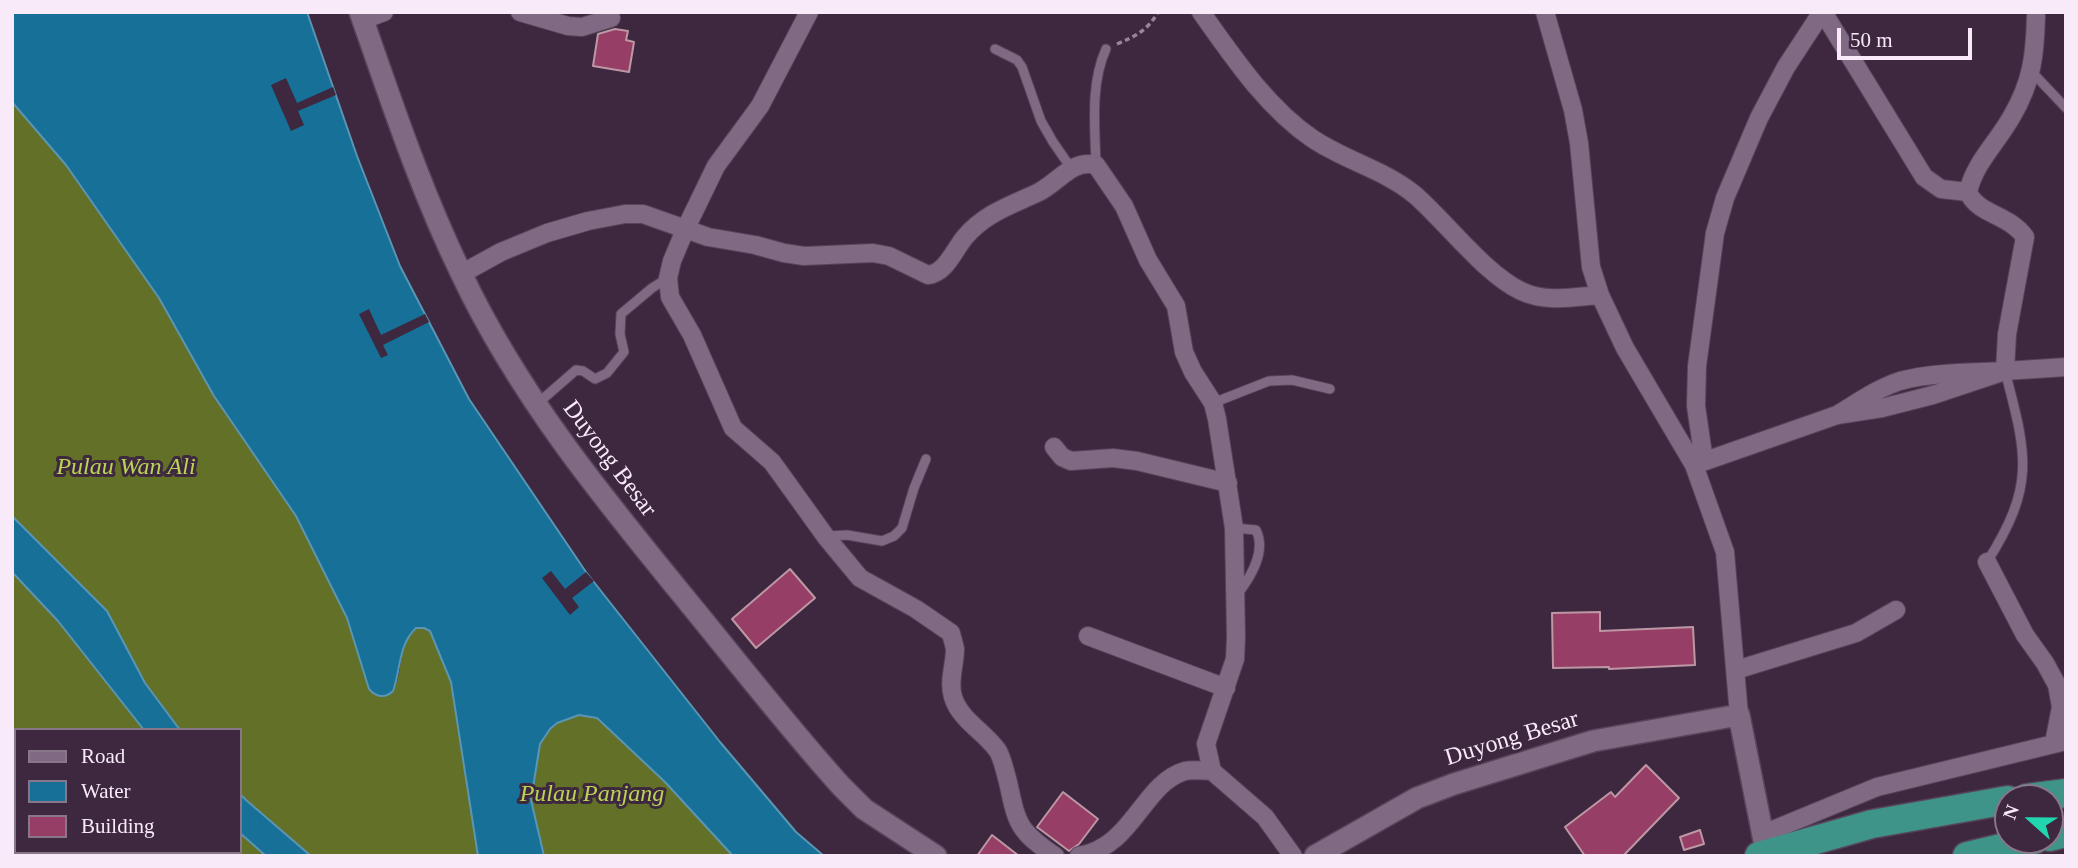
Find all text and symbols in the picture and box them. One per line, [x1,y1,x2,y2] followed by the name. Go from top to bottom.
[1840,14,1975,58] scale bar
[1850,28,1893,52] text: 50 m
[556,395,662,523] street label: Duyong Besar
[56,454,196,482] park label: Pulau Wan Ali
[1442,705,1582,773] street label: Duyong Besar
[14,728,242,854] legend
[81,744,125,768] text: Road
[81,779,131,803] text: Water
[520,781,664,809] park label: Pulau Panjang
[1994,784,2064,854] north arrow
[1999,802,2023,822] text: N
[81,814,155,838] text: Building

